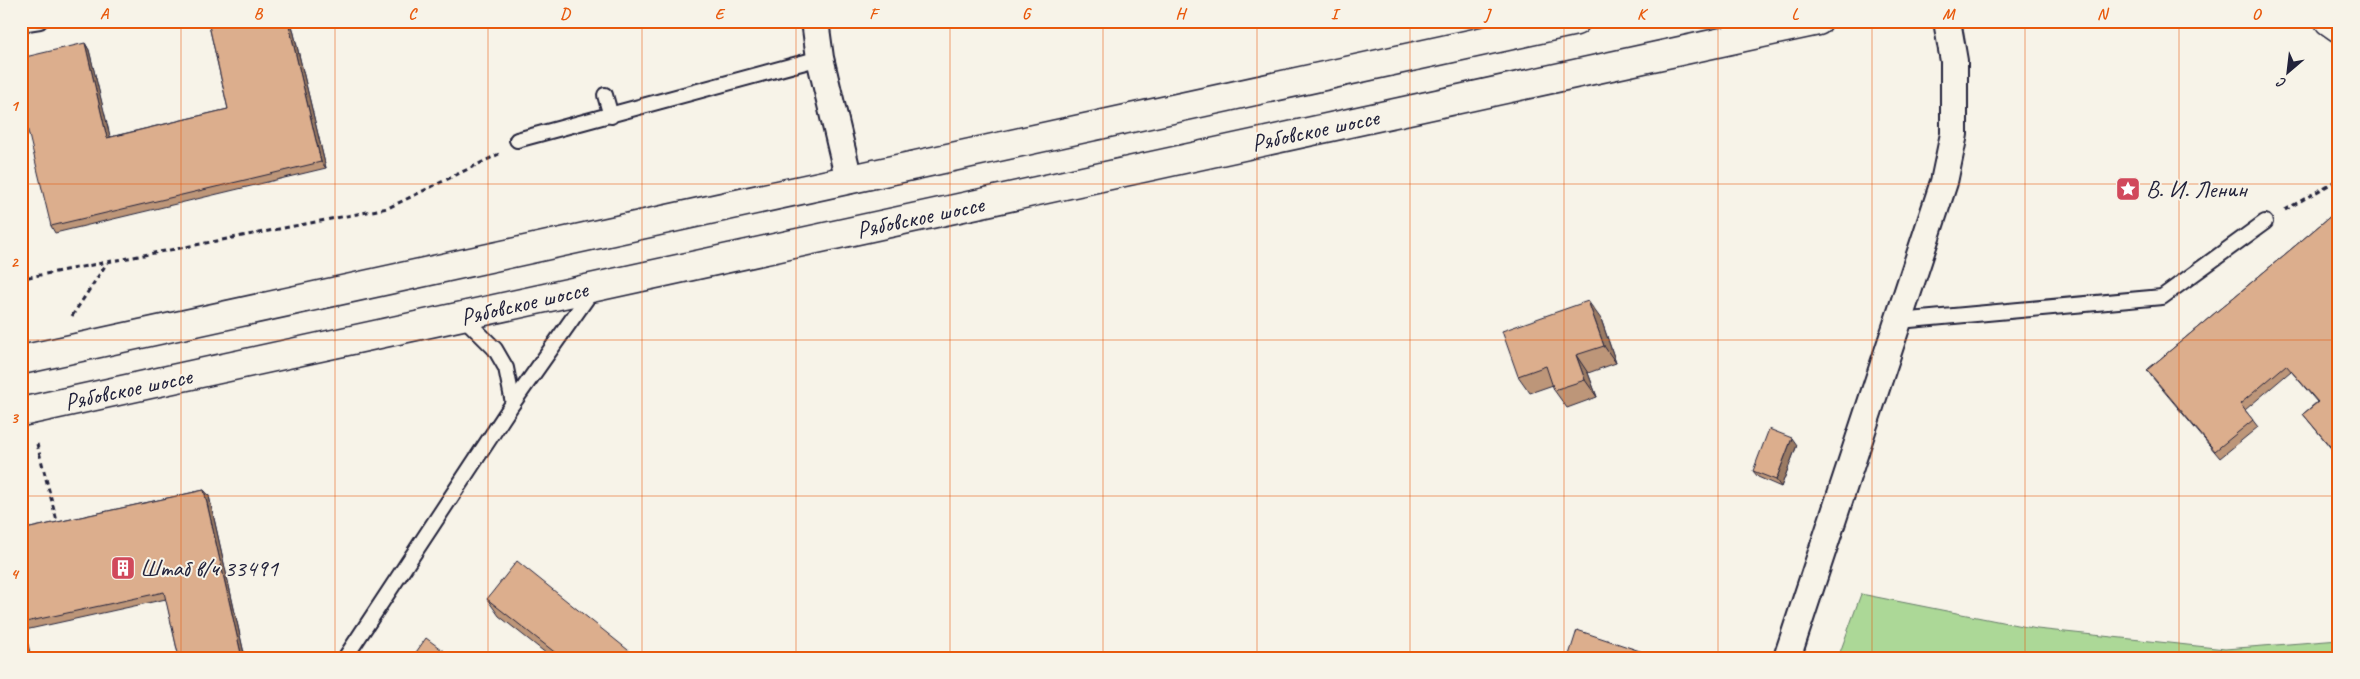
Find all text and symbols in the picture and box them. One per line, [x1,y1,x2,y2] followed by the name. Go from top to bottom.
[100,4,110,24] text: A
[254,4,264,24] text: B
[408,4,418,24] text: C
[560,4,571,24] text: D
[715,4,726,24] text: E
[869,4,880,24] text: F
[1022,4,1032,24] text: G
[1175,4,1187,24] text: H
[1331,4,1341,24] text: I
[1483,4,1492,24] text: J
[1637,4,1649,24] text: K
[1792,4,1800,24] text: L
[1942,4,1956,24] text: M
[2097,4,2110,24] text: N
[2252,4,2262,24] text: O
[2262,48,2312,98] north arrow
[2273,73,2289,92] text: С
[10,96,19,116] text: 1
[1249,101,1384,158] street label: Рябовское шоссе
[2146,174,2248,204] place label: В. И. Ленин
[2115,176,2141,202] place icon: В. И. Ленин
[854,188,989,245] street label: Рябовское шоссе
[10,252,19,272] text: 2
[458,273,593,332] street label: Рябовское шоссе
[62,360,197,417] street label: Рябовское шоссе
[10,408,19,428] text: 3
[140,553,279,583] place label: Штаб в/ч 33491
[110,555,136,581] building icon: Штаб в/ч 33491
[10,564,19,584] text: 4

